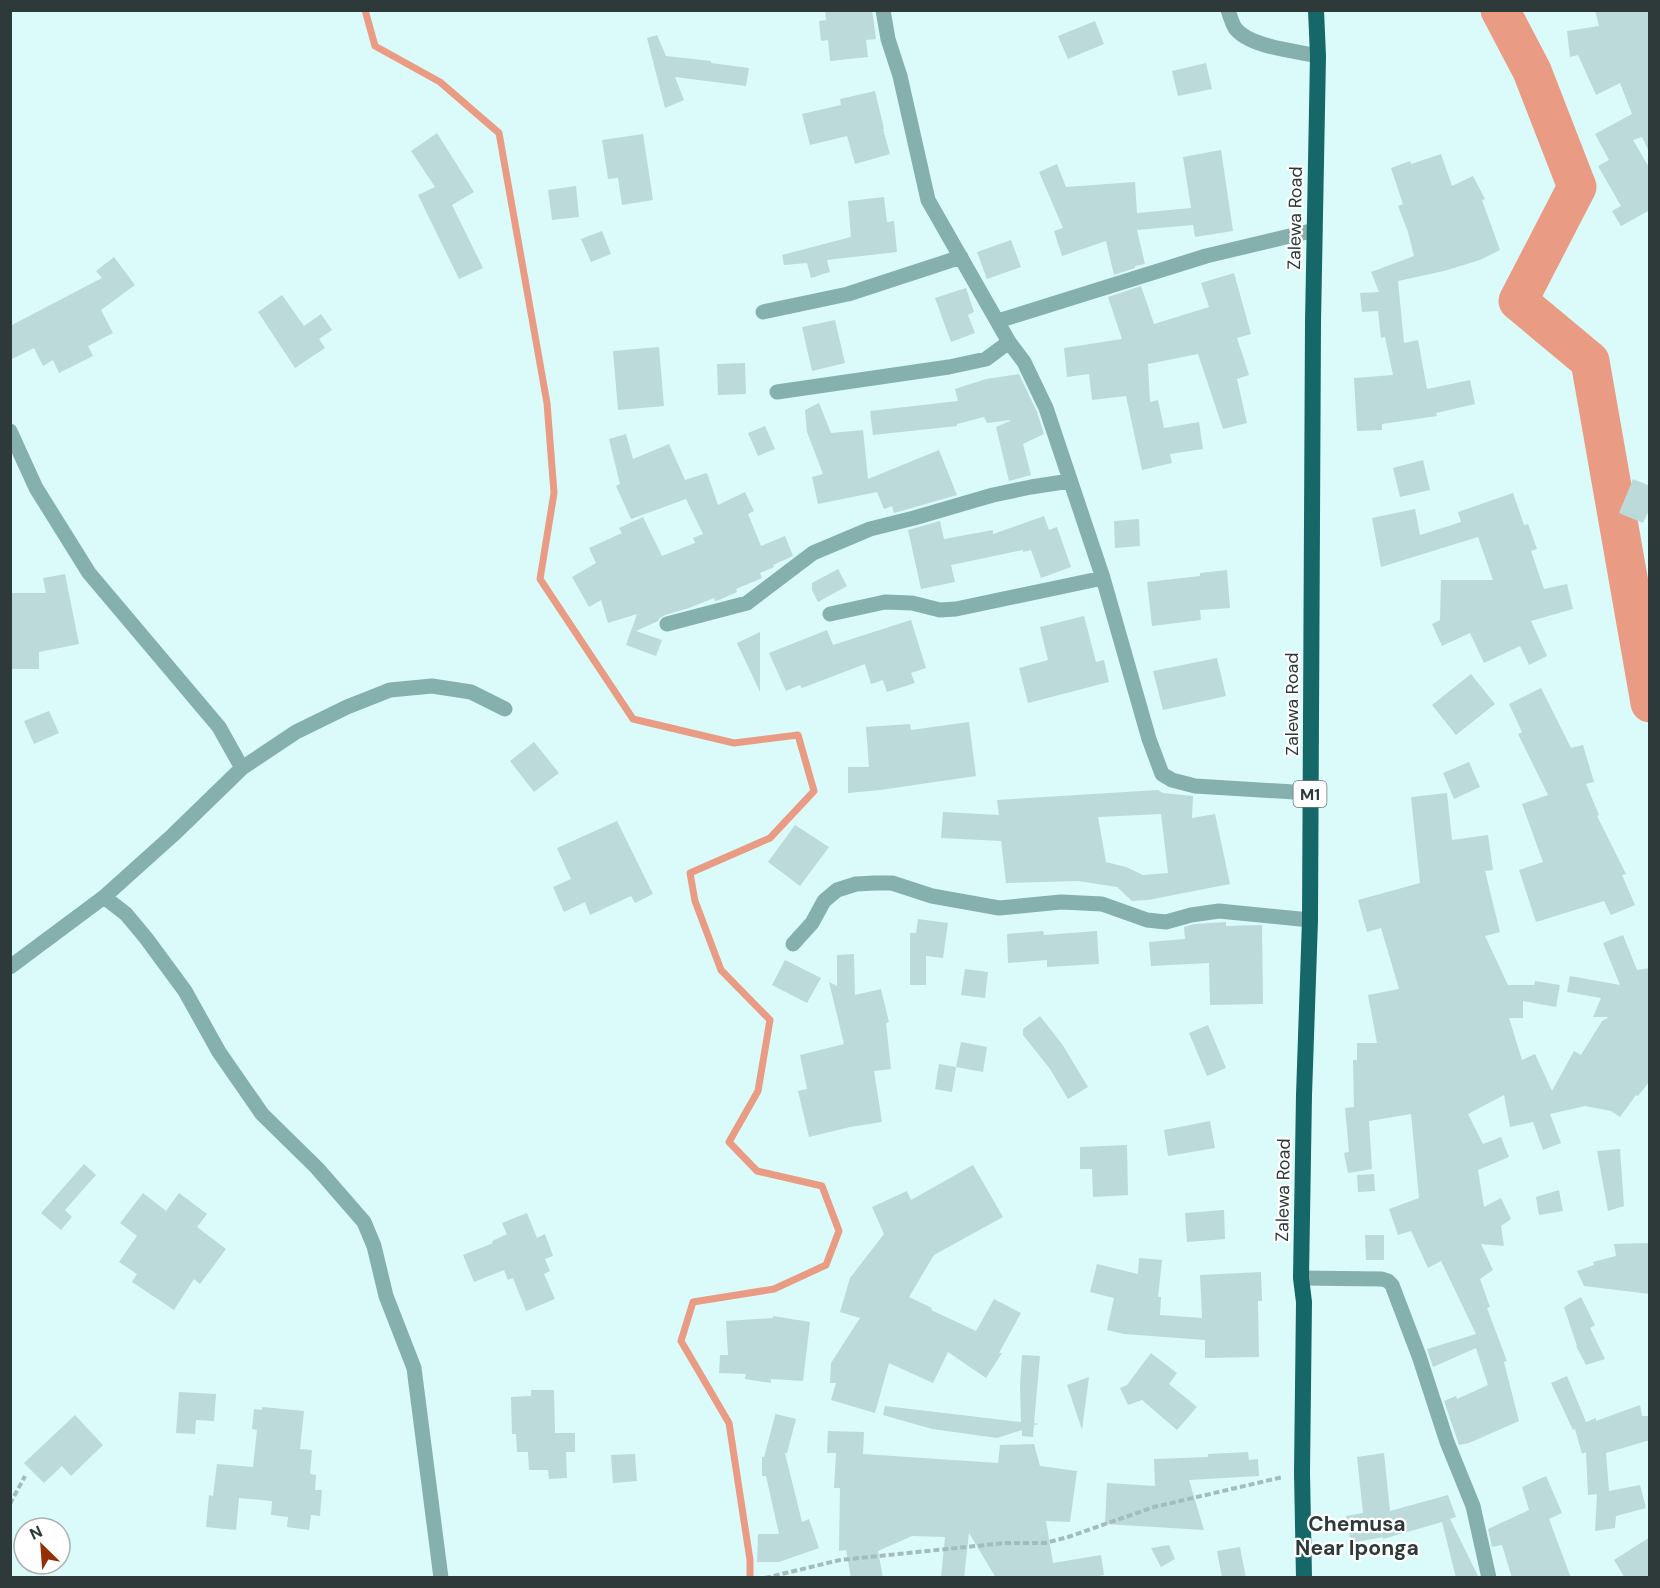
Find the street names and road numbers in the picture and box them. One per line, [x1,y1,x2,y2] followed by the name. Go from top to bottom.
[1282,166,1308,270] street label: Zalewa Road
[1280,652,1304,756] street label: Zalewa Road
[1294,781,1326,807] road number: M1
[1270,1138,1296,1242] street label: Zalewa Road

